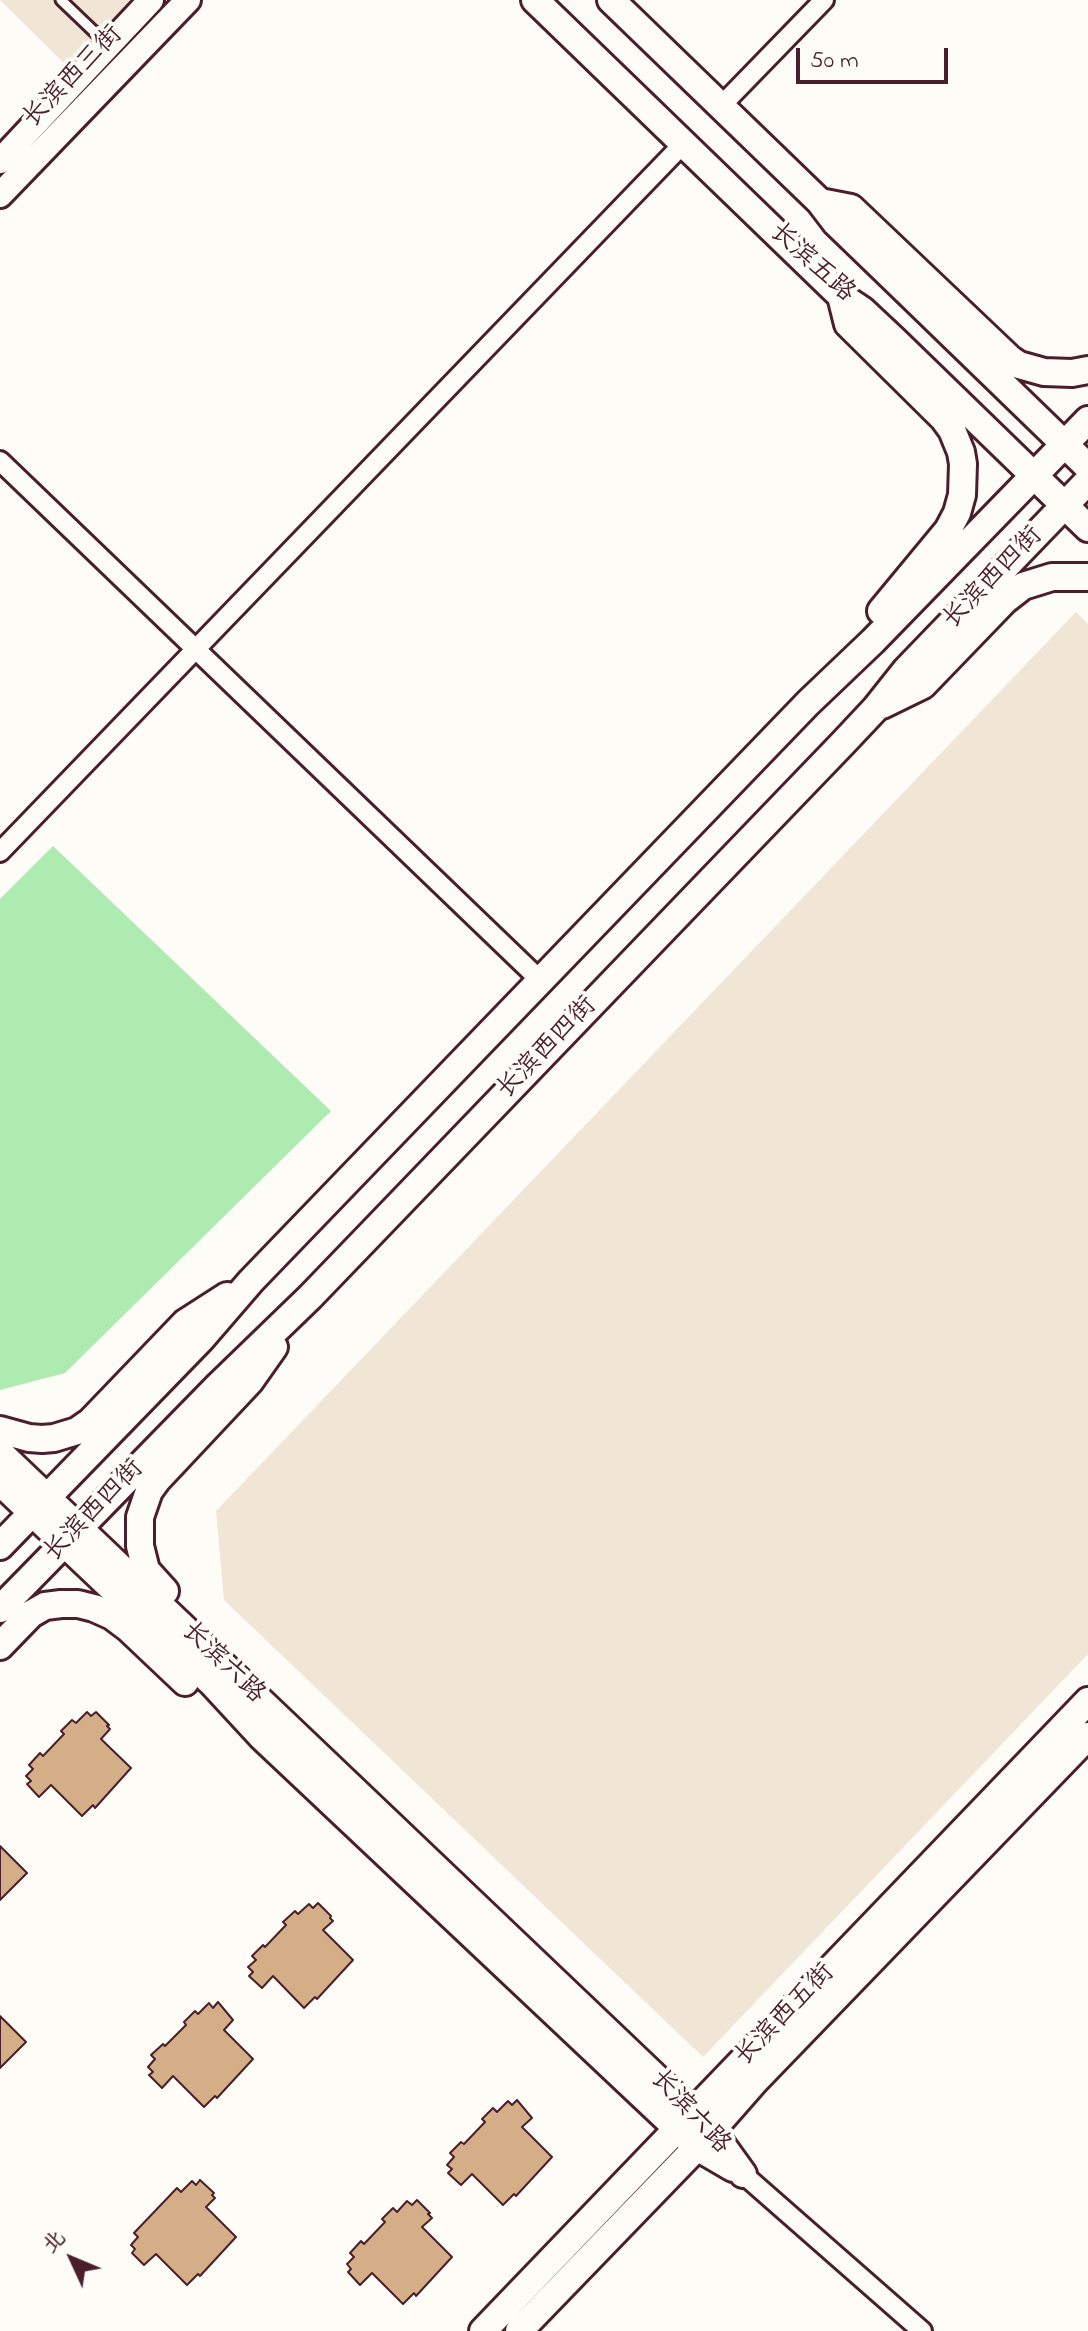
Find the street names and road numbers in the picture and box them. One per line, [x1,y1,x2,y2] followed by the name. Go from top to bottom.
[18,20,130,136] street label: 长滨西三街
[762,218,860,310] street label: 长滨五路
[938,521,1050,637] street label: 长滨西四街
[492,991,604,1107] street label: 长滨西四街
[39,1454,151,1570] street label: 长滨西四街
[174,1617,270,1711] street label: 长滨六路
[730,1958,842,2074] street label: 长滨西五街
[642,2064,736,2162] street label: 长滨六路

